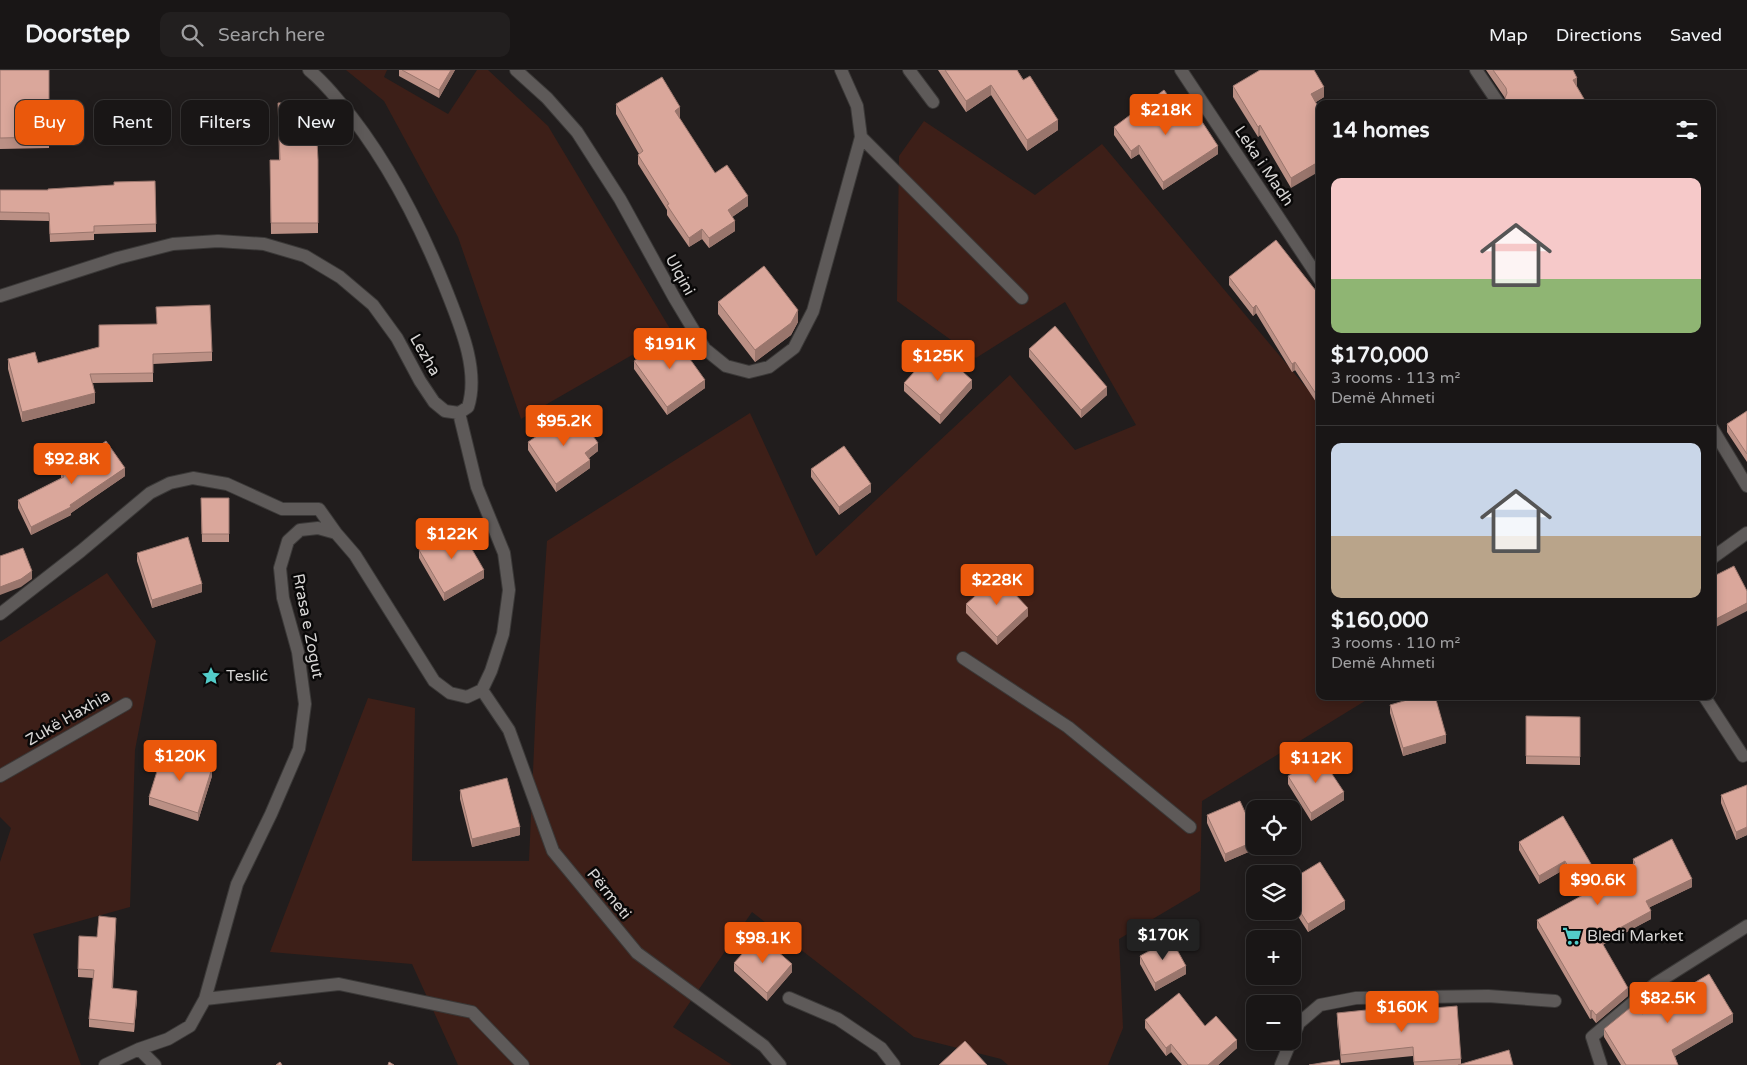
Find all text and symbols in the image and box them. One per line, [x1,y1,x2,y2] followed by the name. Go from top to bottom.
[160,12,510,57] search box
[25,20,130,49] text: Doorstep
[178,21,206,49] icon: search
[218,24,325,46] text: Search here
[1489,24,1528,46] text: Map
[1556,24,1642,46] text: Directions
[1670,24,1722,46] text: Saved
[1131,93,1201,136] pin: $218K
[15,100,84,145] chip: Buy
[94,100,171,145] chip: Rent
[181,100,269,145] chip: Filters
[279,100,353,145] chip: New
[1141,100,1191,120] text: $218K
[1673,116,1701,144] icon: filters
[1331,118,1430,143] text: 14 homes
[1230,122,1298,210] street label: Leka i Madh
[1471,210,1561,300] icon: home
[661,251,699,299] street label: Ulqini
[635,328,705,370] pin: $191K
[405,331,445,379] street label: Lezha
[645,334,695,354] text: $191K
[903,340,973,382] pin: $125K
[1331,343,1429,368] text: $170,000
[913,346,963,366] text: $125K
[1331,368,1460,388] text: 3 rooms · 113 m²
[1331,388,1435,408] text: Demë Ahmeti
[523,404,605,447] pin: $95.2K
[537,411,591,431] text: $95.2K
[31,442,113,485] pin: $92.8K
[45,449,99,469] text: $92.8K
[1471,476,1561,566] icon: home
[417,518,487,560] pin: $122K
[427,524,477,544] text: $122K
[962,564,1032,606] pin: $228K
[972,570,1022,590] text: $228K
[288,572,328,680] street label: Rrasa e Zogut
[1331,608,1429,633] text: $160,000
[1331,633,1460,653] text: 3 rooms · 110 m²
[1331,653,1435,673] text: Demë Ahmeti
[200,665,222,687] place icon: Teslić
[226,666,268,686] place label: Teslić
[22,686,114,750] street label: Zukë Haxhia
[145,740,215,782] pin: $120K
[1281,742,1351,784] pin: $112K
[155,746,205,766] text: $120K
[1291,748,1341,768] text: $112K
[1246,800,1301,1050] map controls
[1246,800,1301,855] button: locate
[1557,864,1639,906] pin: $90.6K
[582,865,636,923] street label: Përmeti
[1246,865,1301,920] button: layers
[1571,870,1625,890] text: $90.6K
[1128,918,1198,961] pin: $170K
[722,922,804,964] pin: $98.1K
[1138,925,1188,945] text: $170K
[1561,925,1583,947] supermarket icon: Bledi Market
[1587,926,1684,946] place label: Bledi Market
[736,928,790,948] text: $98.1K
[1246,930,1301,985] button: +
[1627,982,1709,1024] pin: $82.5K
[1641,988,1695,1008] text: $82.5K
[1367,990,1437,1033] pin: $160K
[1246,995,1301,1050] button: −
[1377,997,1427,1017] text: $160K

